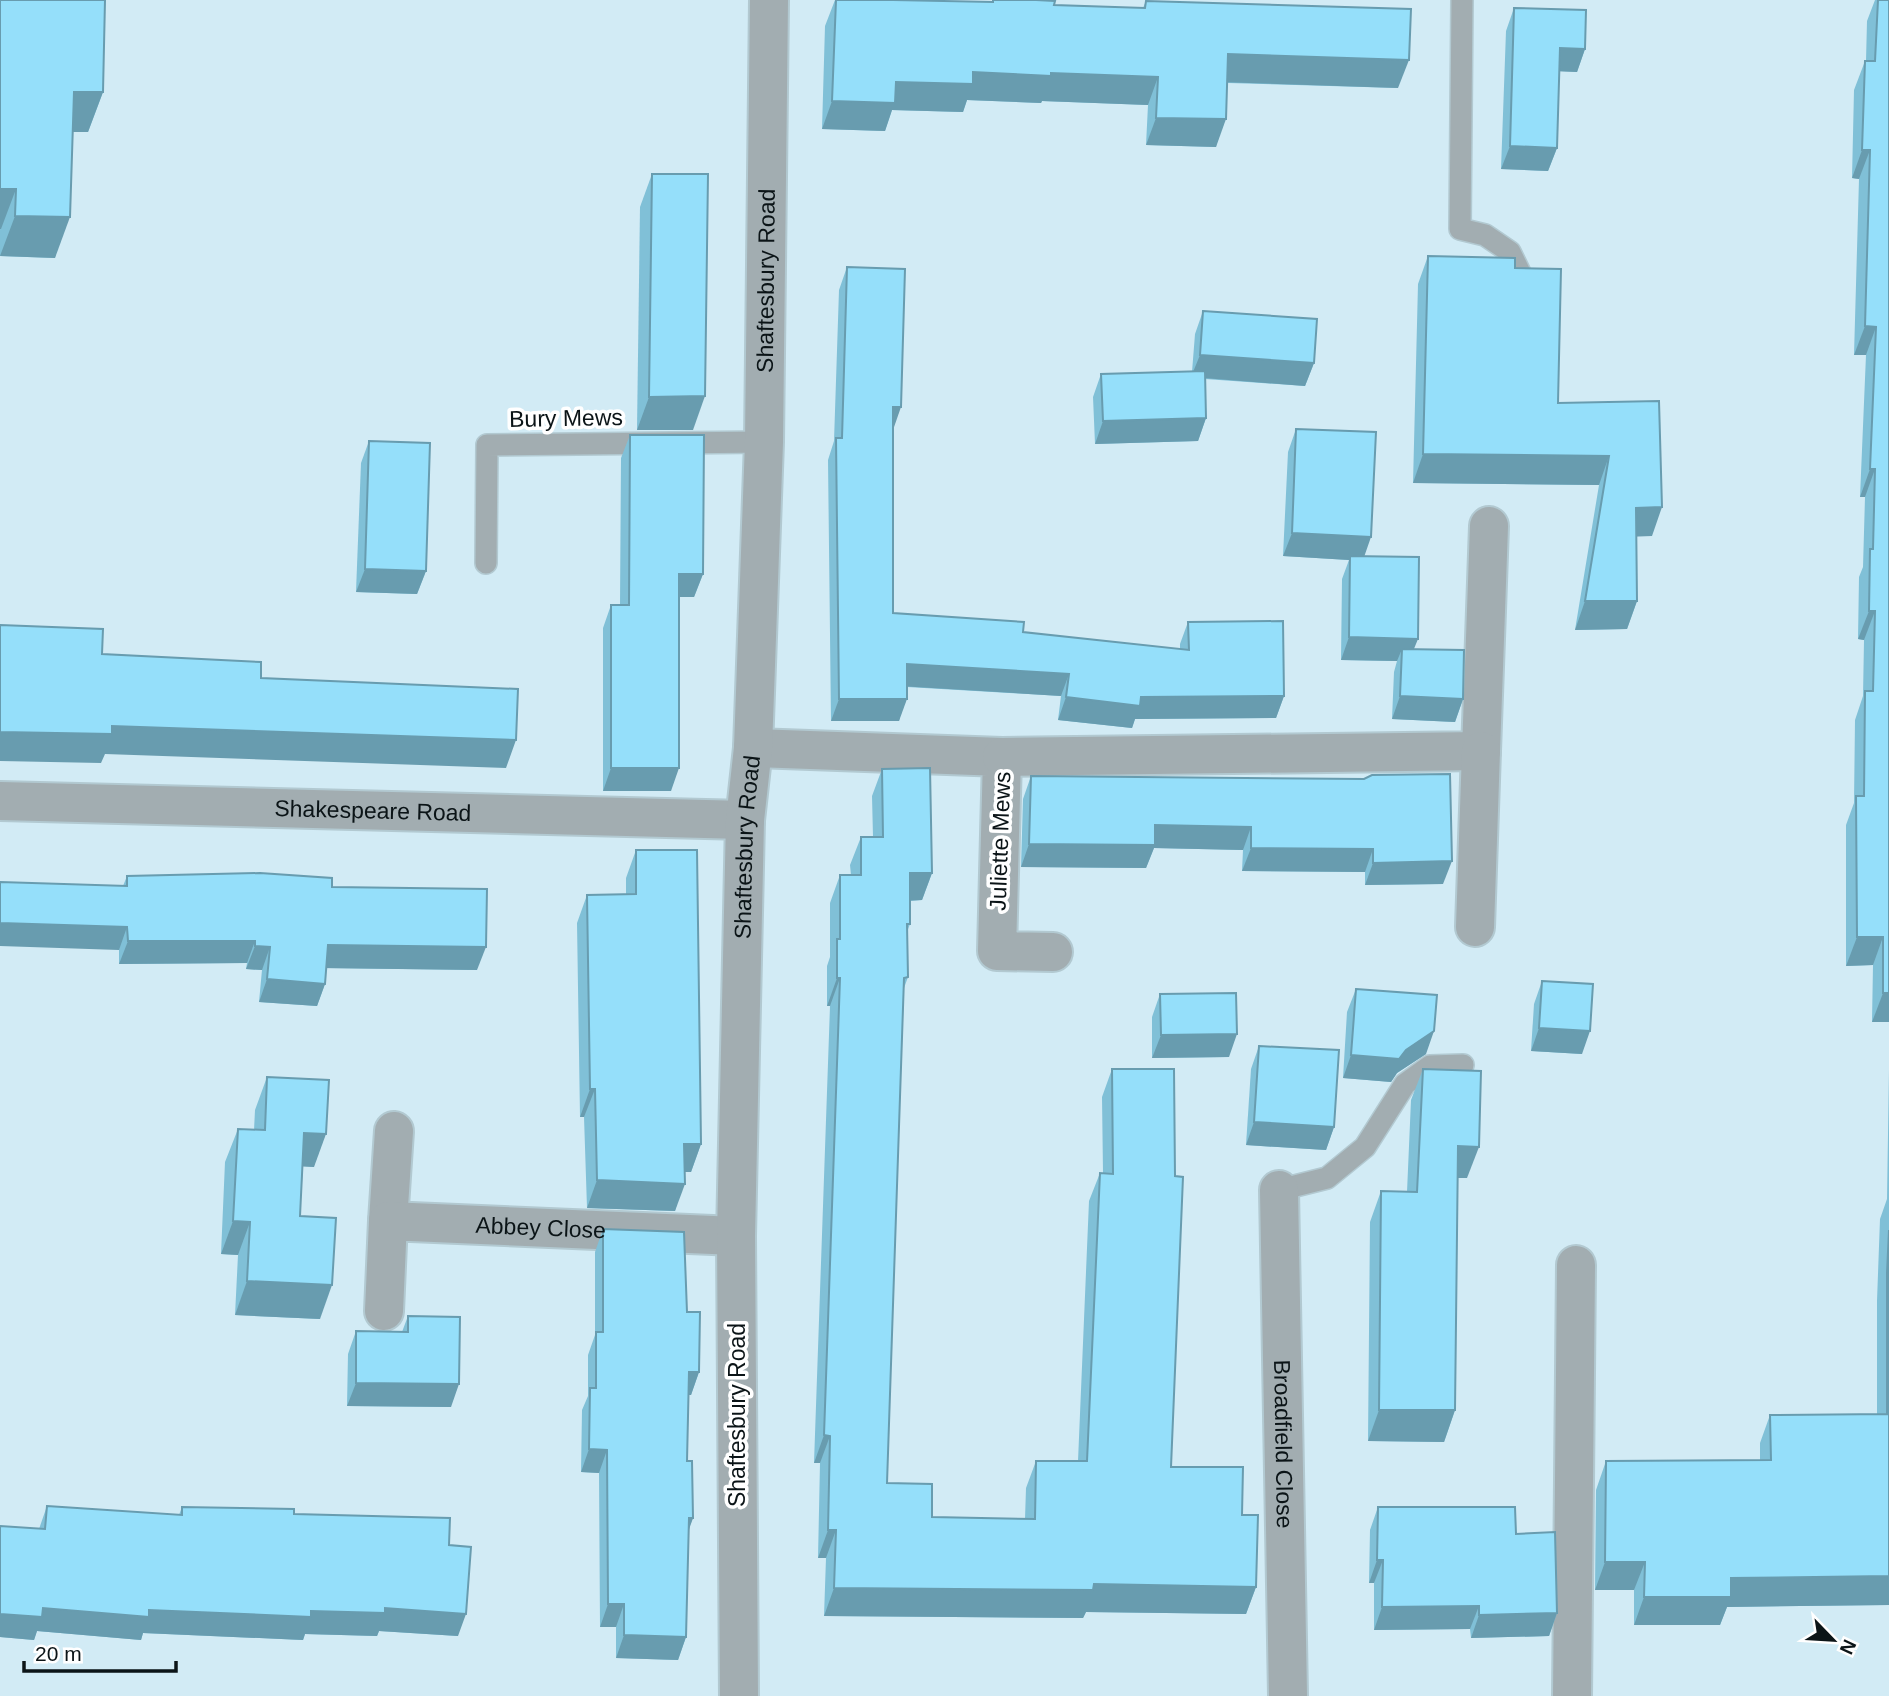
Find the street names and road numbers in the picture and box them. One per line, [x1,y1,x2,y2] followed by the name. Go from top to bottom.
[752,189,780,373] street label: Shaftesbury Road
[509,404,623,432] street label: Bury Mews
[729,754,765,939] street label: Shaftesbury Road
[985,771,1015,911] street label: Juliette Mews
[274,795,472,826] street label: Shakespeare Road
[475,1212,607,1243] street label: Abbey Close
[724,1323,750,1507] street label: Shaftesbury Road
[1269,1359,1298,1529] street label: Broadfield Close

